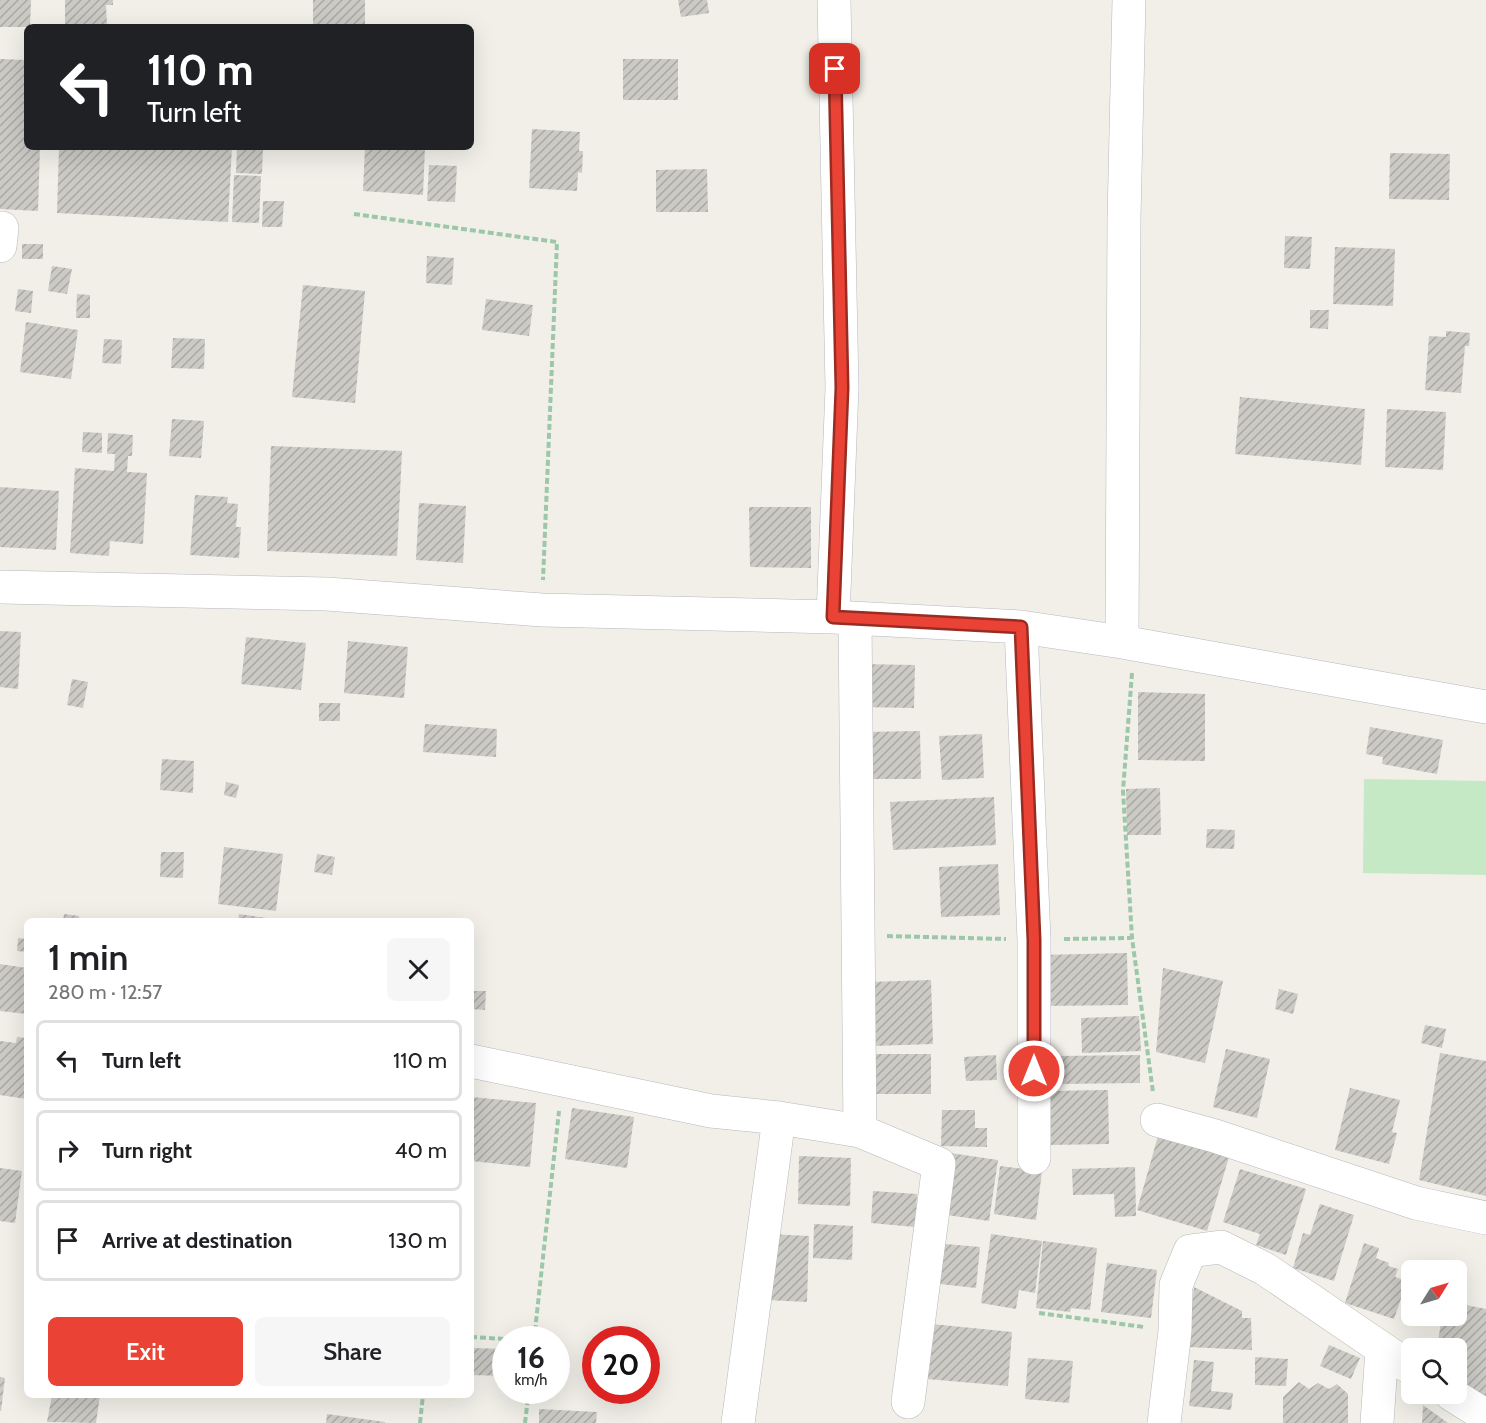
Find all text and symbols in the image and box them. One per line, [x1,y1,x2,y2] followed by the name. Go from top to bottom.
[809,43,860,94] pin
[147,44,254,96] text: 110 m
[48,48,126,126] icon: left
[818,52,851,85] icon: arrive
[147,96,241,129] text: Turn left
[48,935,128,979] text: 1 min
[387,938,450,1001] button: close
[48,980,162,1004] text: 280 m · 12:57
[1002,1039,1066,1103] position arrow
[51,1044,84,1077] icon: left
[102,1047,181,1074] text: Turn left
[393,1047,447,1074] text: 110 m
[51,1134,84,1167] icon: right
[102,1137,192,1164] text: Turn right
[395,1137,447,1164] text: 40 m
[51,1224,84,1257] icon: arrive
[102,1227,292,1254] text: Arrive at destination
[388,1227,447,1254] text: 130 m
[1401,1260,1467,1326] north arrow
[1401,1260,1467,1404] map controls
[48,1317,243,1386] button: Exit
[255,1317,450,1386] button: Share
[582,1326,660,1404] speed limit sign: 20
[1401,1338,1467,1404] button: search
[517,1339,545,1376] text: 16
[515,1371,547,1389] text: km/h

